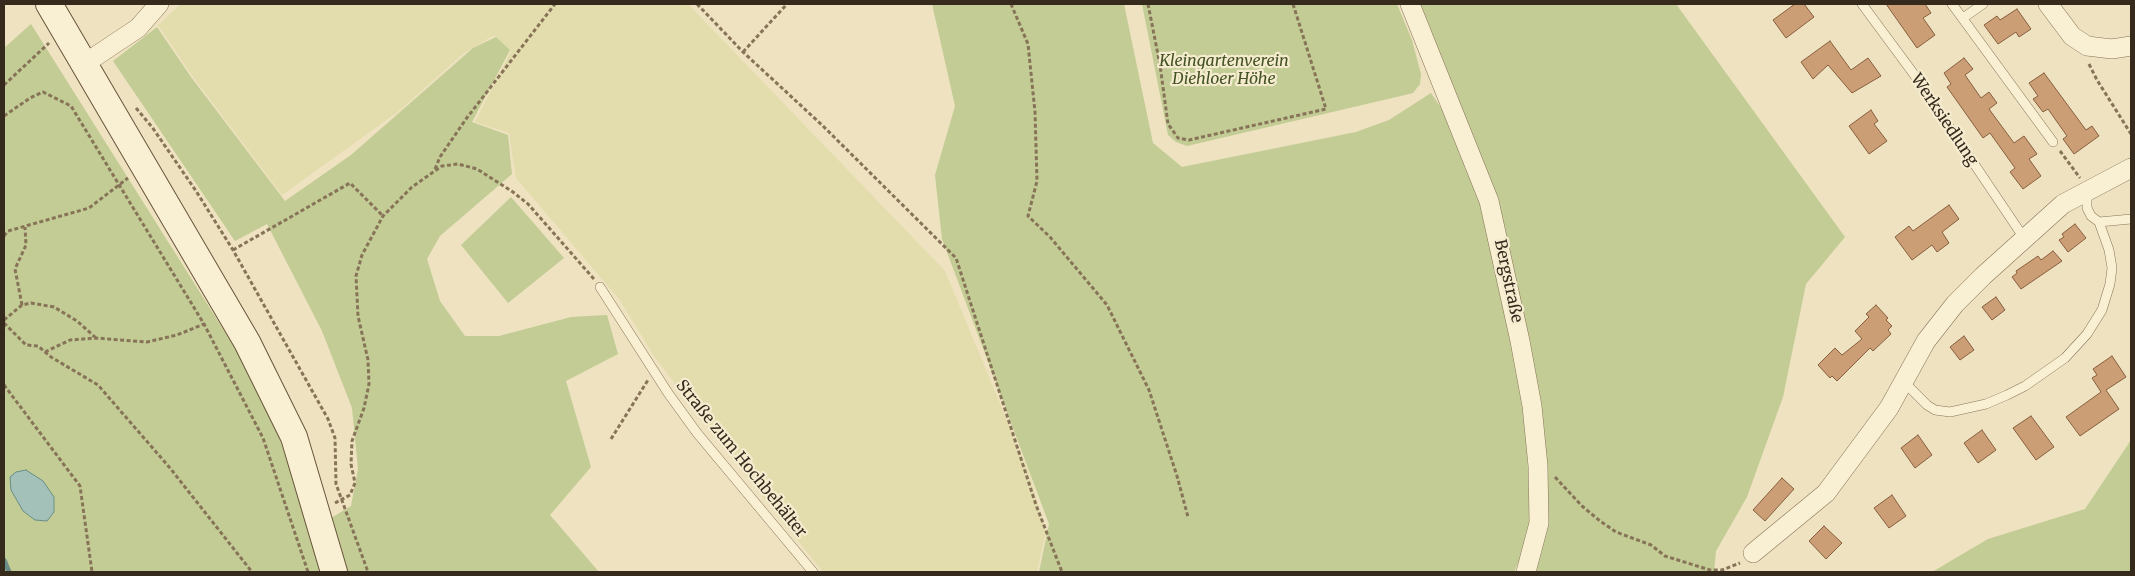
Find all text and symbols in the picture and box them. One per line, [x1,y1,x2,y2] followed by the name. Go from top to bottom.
[1159,51,1289,89] park label: Kleingartenverein Diehloer Höhe
[1906,70,1982,170] street label: Werksiedlung
[1490,238,1526,324] street label: Bergstraße
[672,376,810,542] street label: Straße zum Hochbehälter

